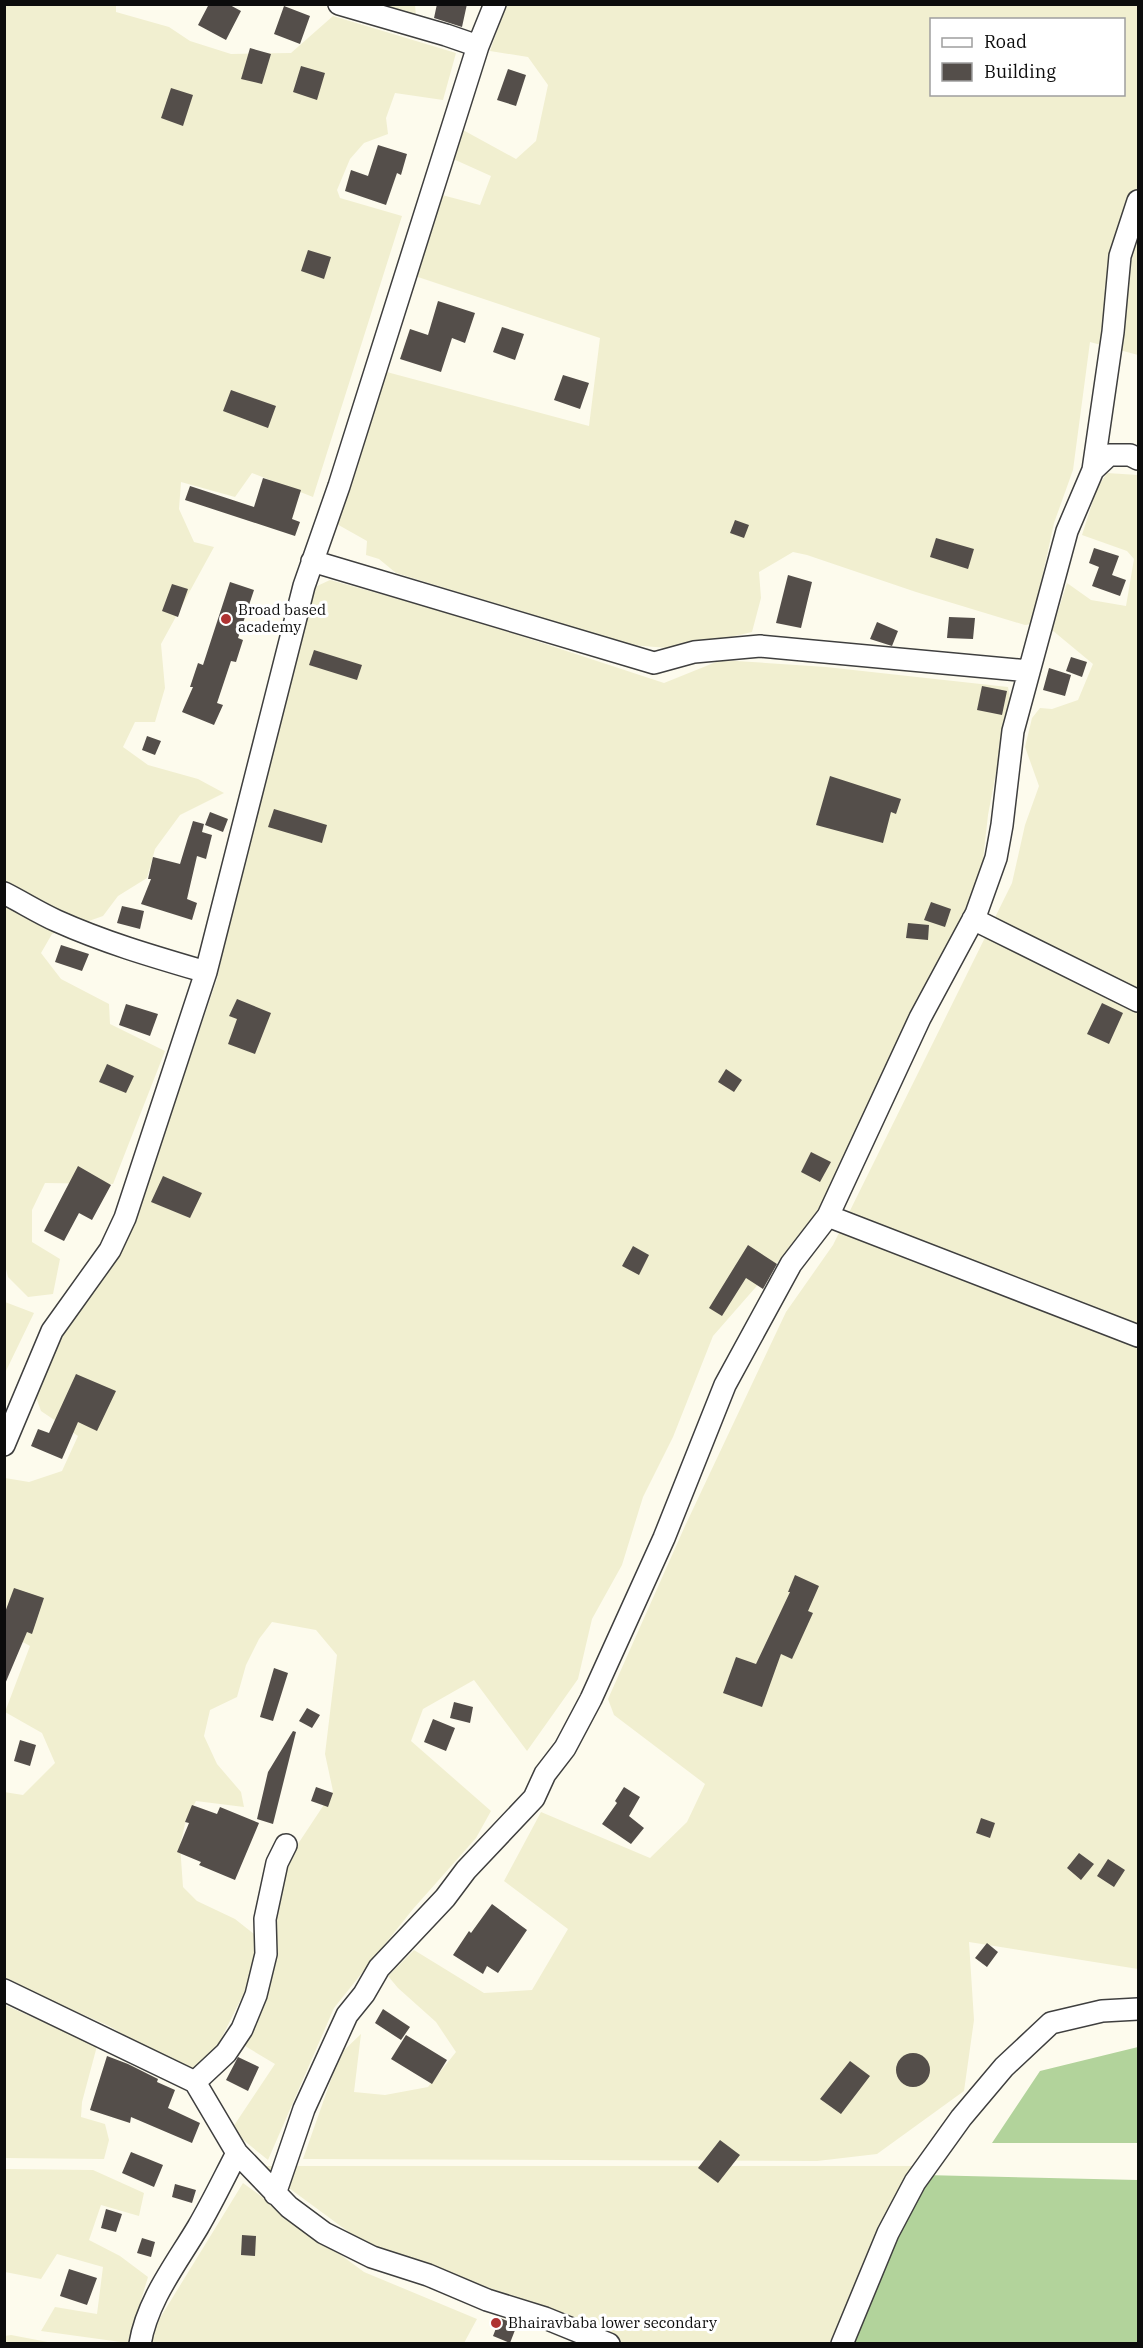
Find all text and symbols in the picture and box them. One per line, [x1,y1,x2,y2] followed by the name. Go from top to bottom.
[930,18,1125,96] legend
[984,30,1027,53] text: Road
[984,60,1056,83] text: Building
[238,600,326,636] place label: Broad based academy
[219,612,233,626] marker: Broad based academy
[508,2313,717,2332] place label: Bhairavbaba lower secondary
[489,2316,503,2330] marker: Bhairavbaba lower secondary

